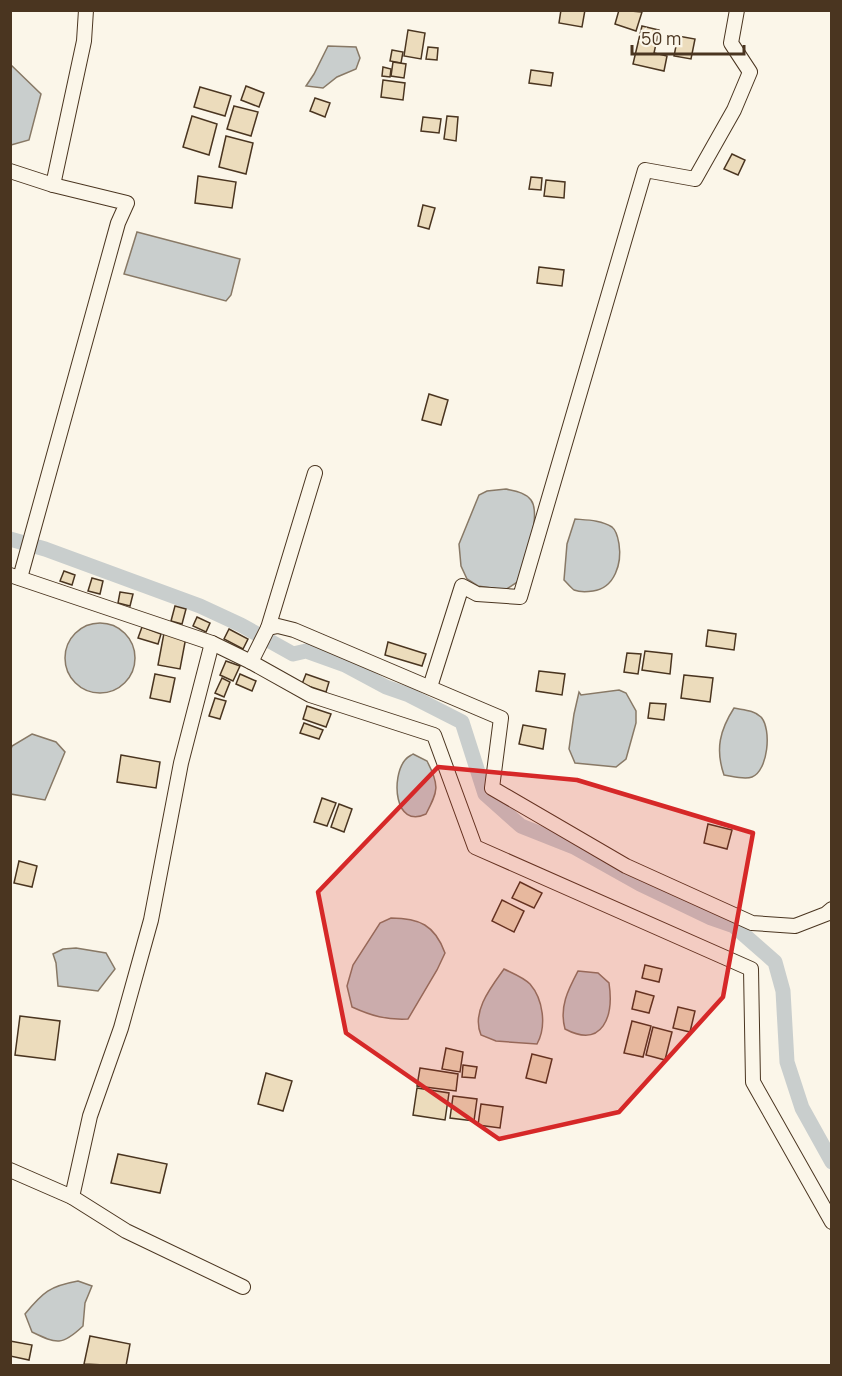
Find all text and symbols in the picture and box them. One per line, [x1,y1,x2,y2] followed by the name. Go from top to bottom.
[632,18,744,56] scale bar
[641,26,681,50] text: 50 m

